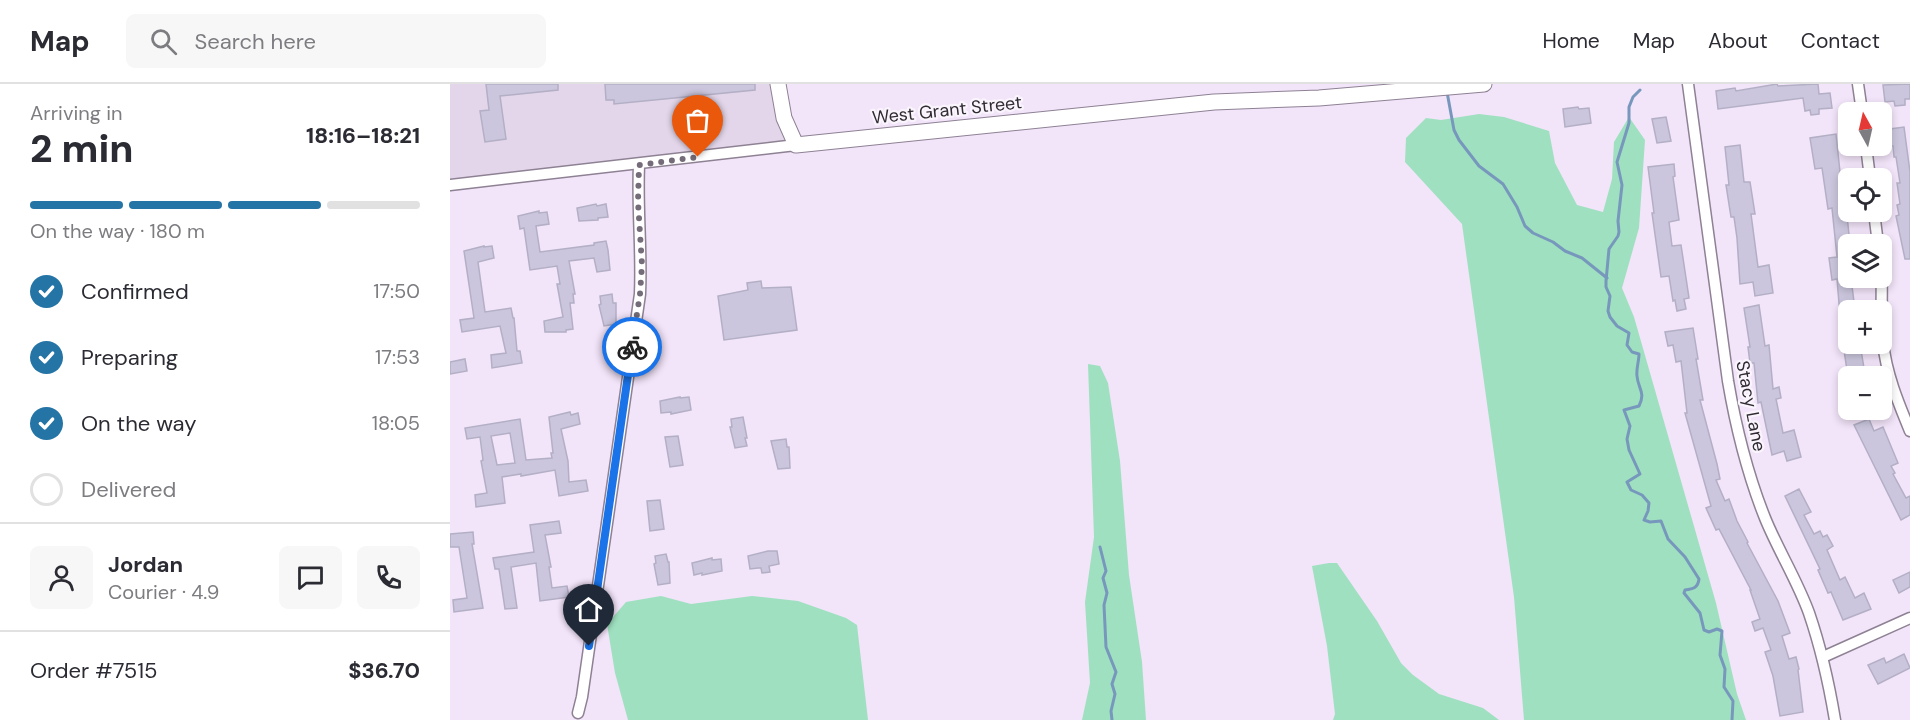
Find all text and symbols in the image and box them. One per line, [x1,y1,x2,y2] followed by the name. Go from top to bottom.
[126,14,546,68] search box
[30,23,90,60] text: Map
[147,25,180,58] icon: search
[195,27,316,56] text: Search here
[1542,27,1600,55] text: Home
[1633,27,1675,55] text: Map
[1708,27,1768,55] text: About
[1801,27,1880,55] text: Contact
[871,90,1023,130] street label: West Grant Street
[672,95,723,157] pin
[30,100,122,126] text: Arriving in
[1838,102,1892,156] north arrow
[1838,102,1892,420] map controls
[681,104,714,137] icon: bag
[306,121,420,150] text: 18:16–18:21
[30,123,134,174] text: 2 min
[1838,168,1892,222] button: locate
[30,218,205,244] text: On the way · 180 m
[1838,234,1892,288] button: layers
[30,275,63,308] icon: check
[81,277,189,306] text: Confirmed
[373,278,420,304] text: 17:50
[1838,300,1892,354] button: +
[602,317,662,377] courier
[616,331,649,364] icon: bike
[30,341,63,374] icon: check
[81,343,178,372] text: Preparing
[375,344,420,370] text: 17:53
[1730,358,1772,454] street label: Stacy Lane
[1838,366,1892,420] button: −
[30,407,63,440] icon: check
[81,409,196,438] text: On the way
[372,410,420,436] text: 18:05
[81,475,176,504] text: Delivered
[30,546,93,609] button: person
[279,546,342,609] button: chat
[357,546,420,609] button: phone
[108,550,183,579] text: Jordan
[108,579,219,605] text: Courier · 4.9
[563,584,614,646] pin
[572,593,605,626] icon: home
[30,656,158,685] text: Order #7515
[348,656,420,685] text: $36.70

